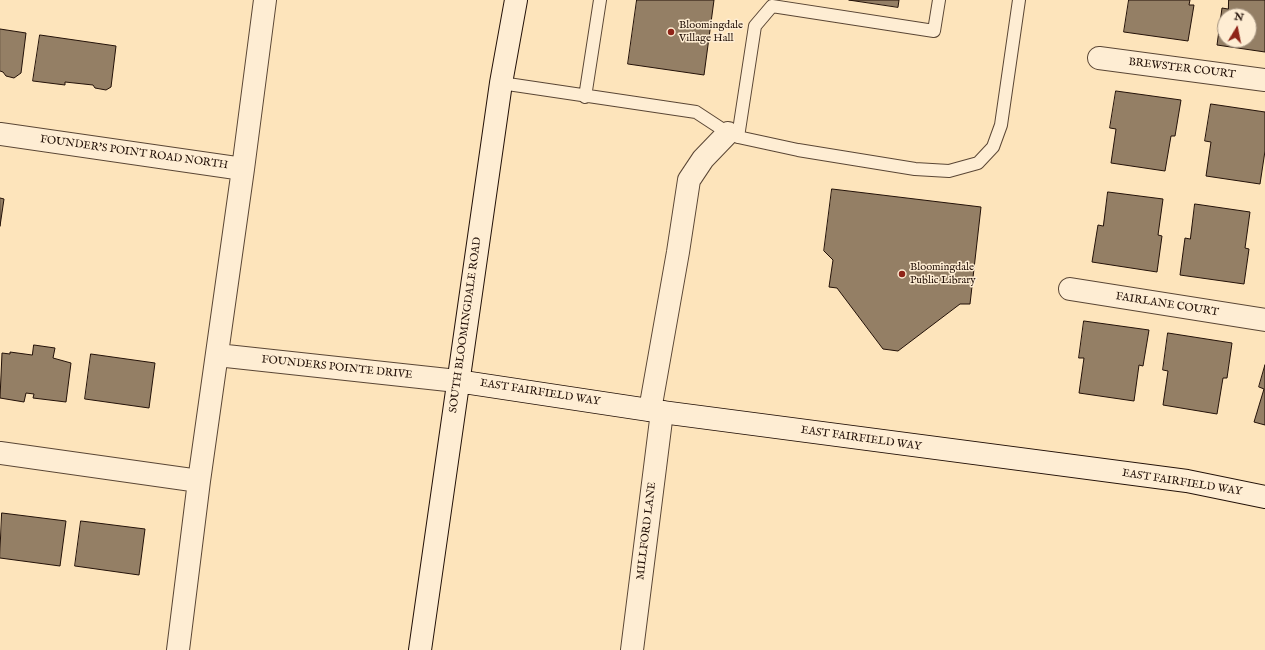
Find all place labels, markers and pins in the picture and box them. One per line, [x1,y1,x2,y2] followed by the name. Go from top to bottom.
[679,19,743,45] place label: Bloomingdale Village Hall
[666,27,676,37] marker: Bloomingdale Village Hall
[910,261,976,287] place label: Bloomingdale Public Library
[897,269,907,279] marker: Bloomingdale Public Library

